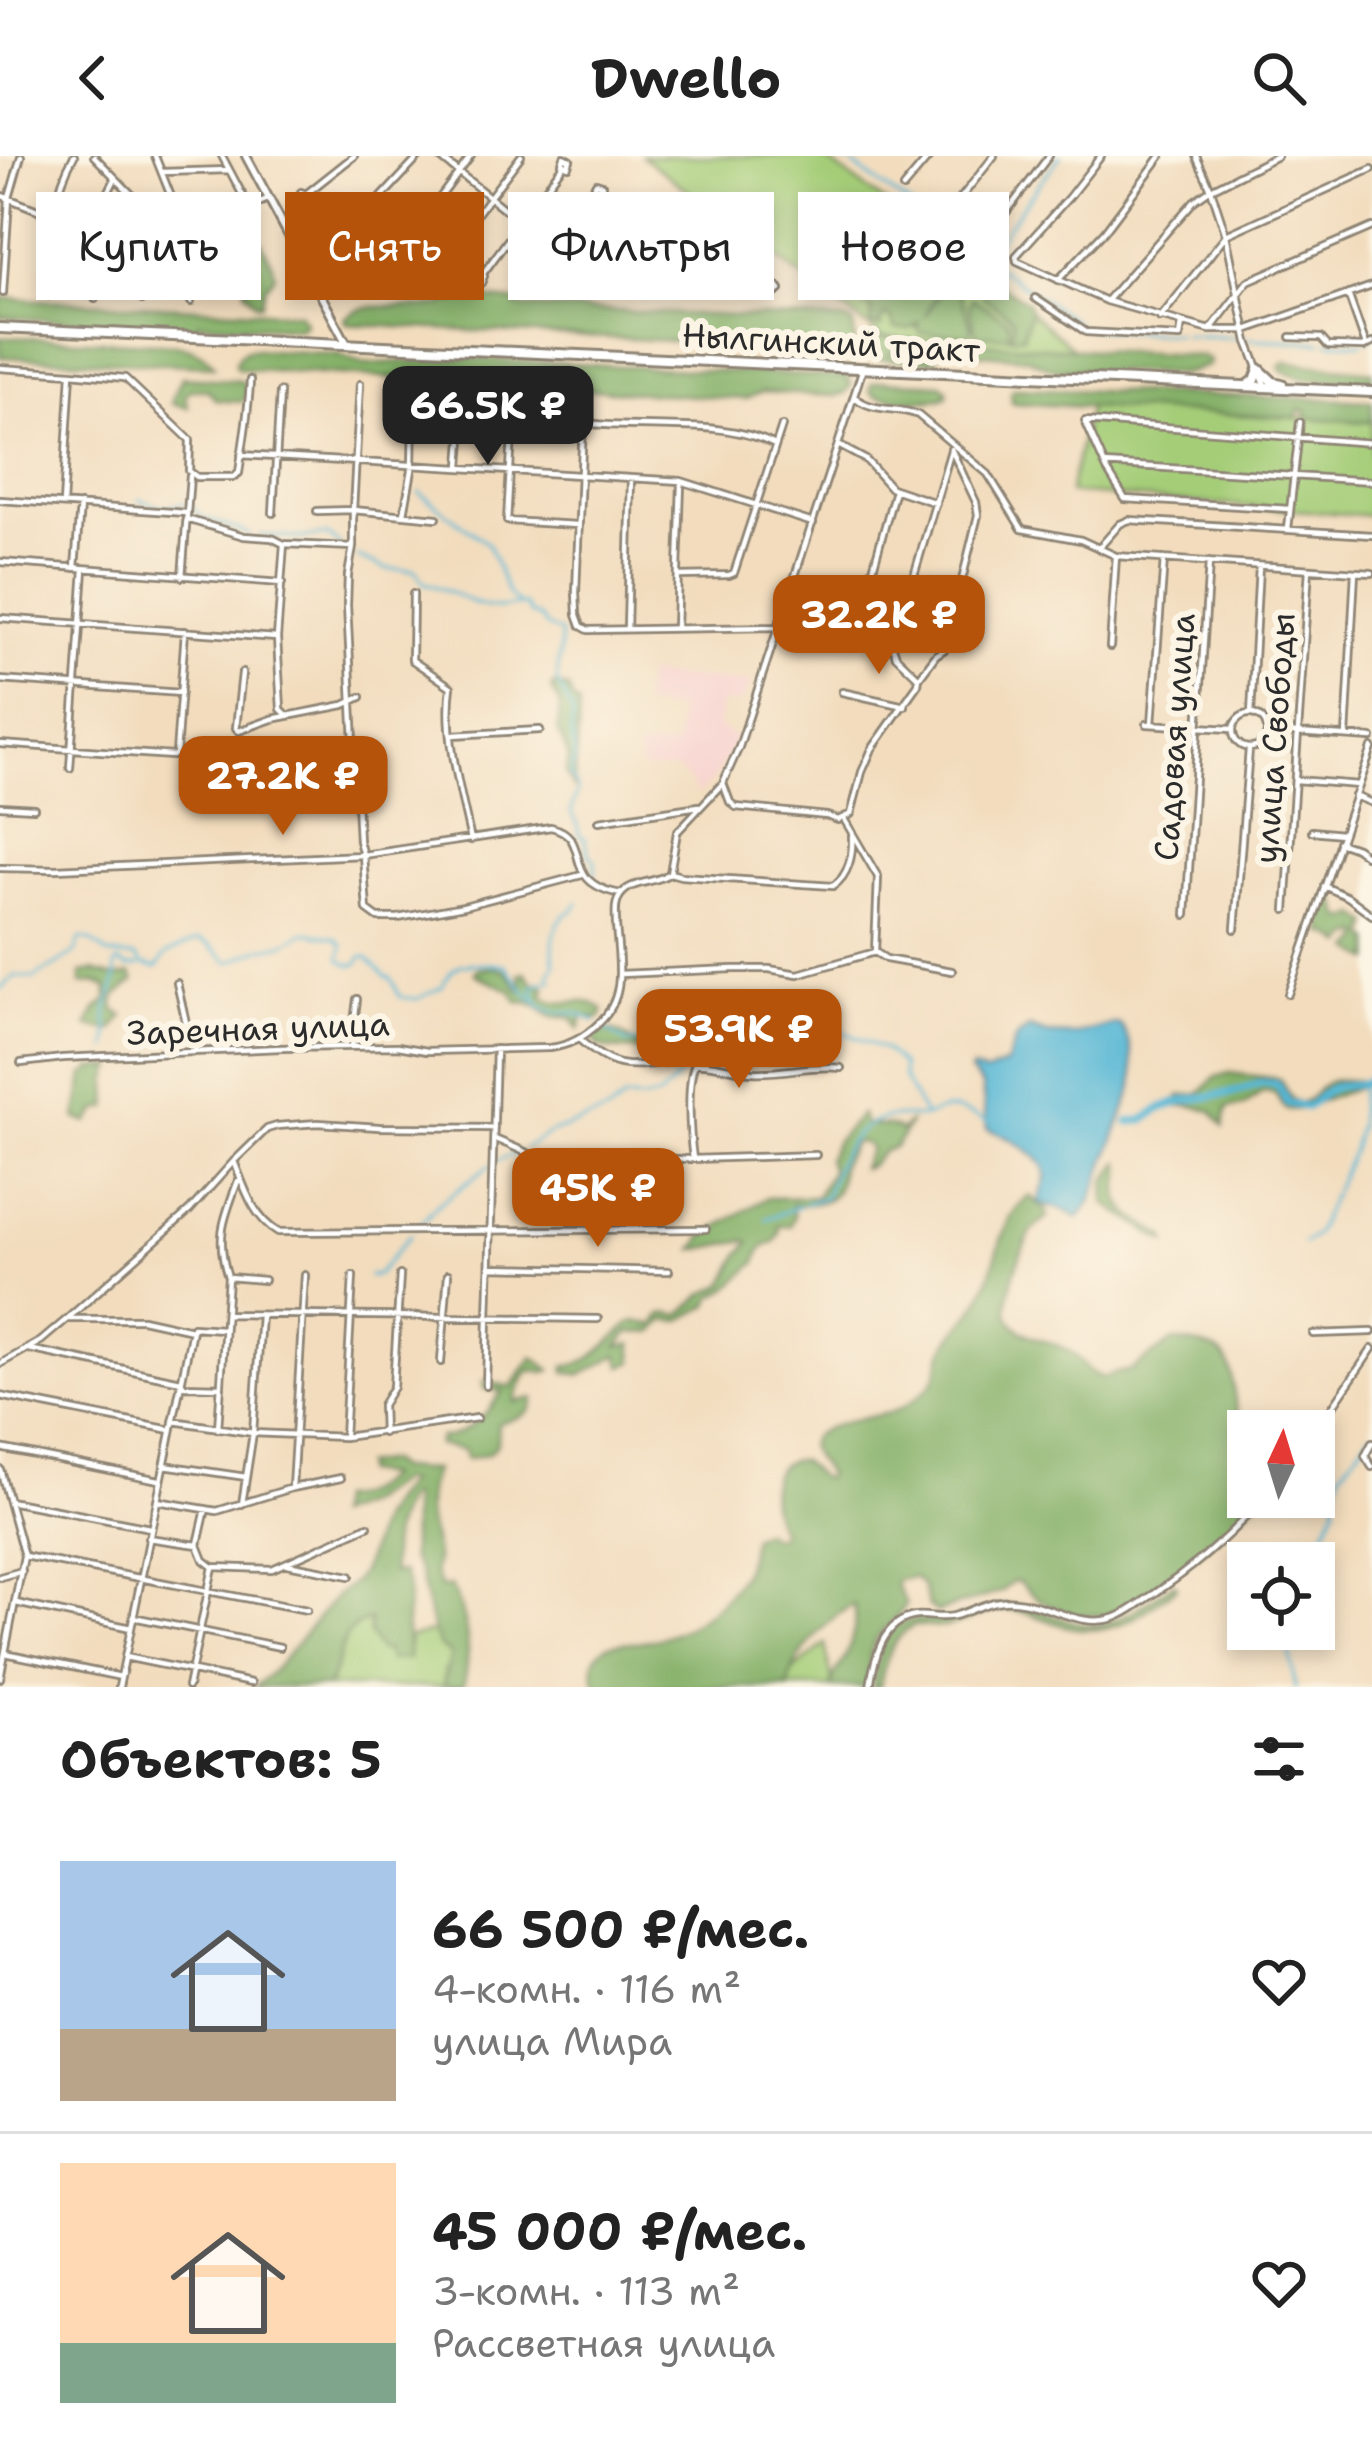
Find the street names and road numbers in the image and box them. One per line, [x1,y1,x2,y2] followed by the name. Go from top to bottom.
[681,312,981,373] street label: Нылгинский тракт
[1243,611,1306,865] street label: улица Свободы
[1143,612,1206,862] street label: Садовая улица
[126,1001,390,1056] street label: Заречная улица

